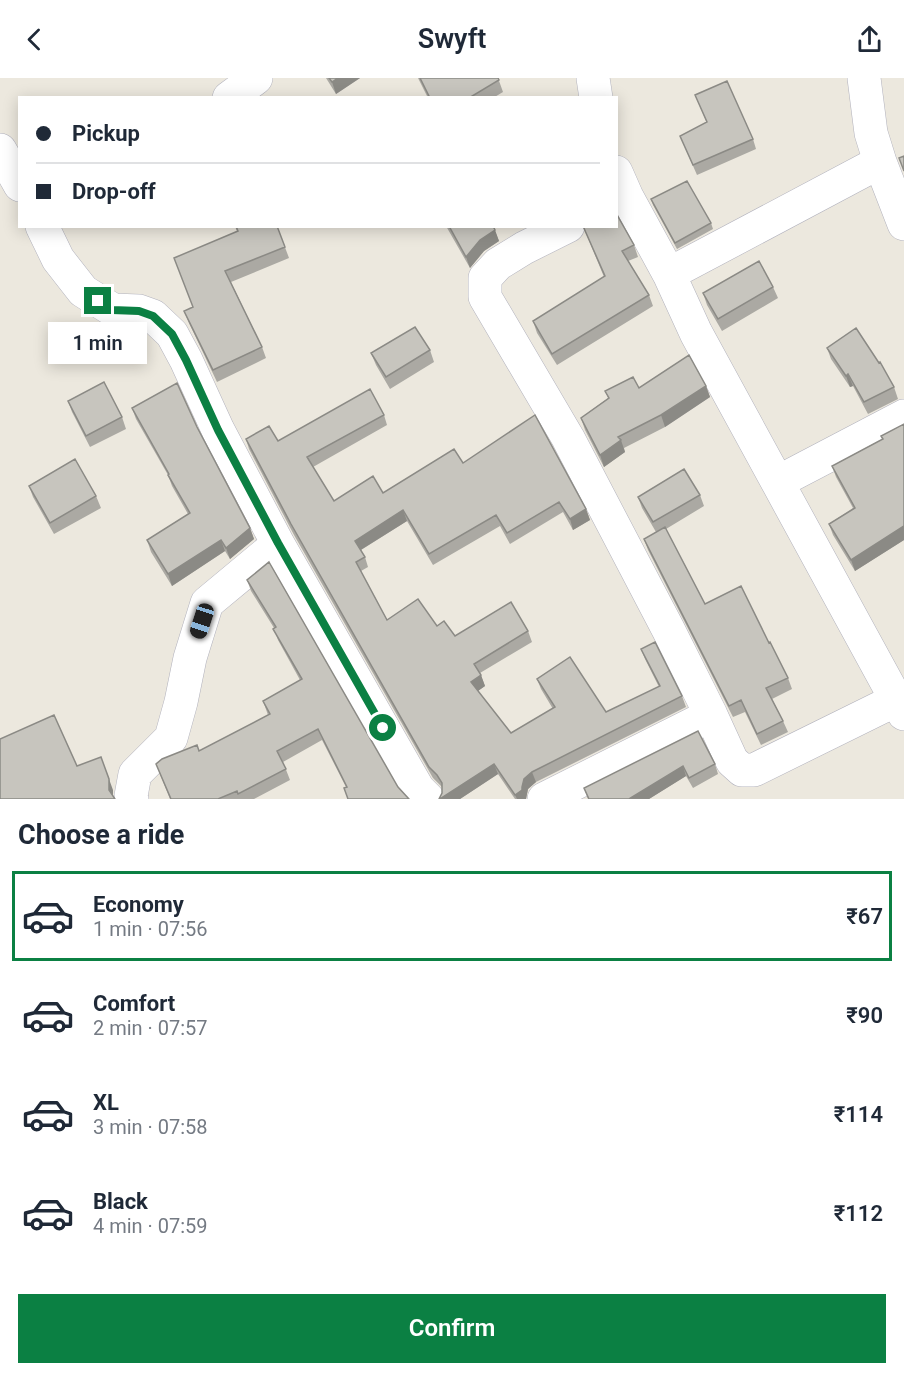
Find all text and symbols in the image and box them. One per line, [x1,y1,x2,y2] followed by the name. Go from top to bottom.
[18,23,51,56] icon: back
[418,23,486,55] text: Swyft
[853,23,886,56] icon: share
[72,121,140,146] text: Pickup
[72,179,156,204] text: Drop-off
[84,287,111,314] route end
[48,322,148,364] callout: 1 min
[72,331,123,355] text: 1 min
[188,601,216,641] car
[369,714,396,741] route start
[18,819,184,851] text: Choose a ride
[21,889,75,943] icon: car
[93,892,184,917] text: Economy
[846,904,883,929] text: ₹67
[93,917,208,941] text: 1 min · 07:56
[21,988,75,1042] icon: car
[93,991,175,1016] text: Comfort
[846,1003,883,1028] text: ₹90
[93,1016,208,1040] text: 2 min · 07:57
[21,1087,75,1141] icon: car
[93,1090,119,1115] text: XL
[834,1102,883,1127] text: ₹114
[93,1115,208,1139] text: 3 min · 07:58
[21,1186,75,1240] icon: car
[93,1189,148,1214] text: Black
[834,1201,883,1226] text: ₹112
[93,1214,208,1238] text: 4 min · 07:59
[18,1294,886,1363] button: Confirm

